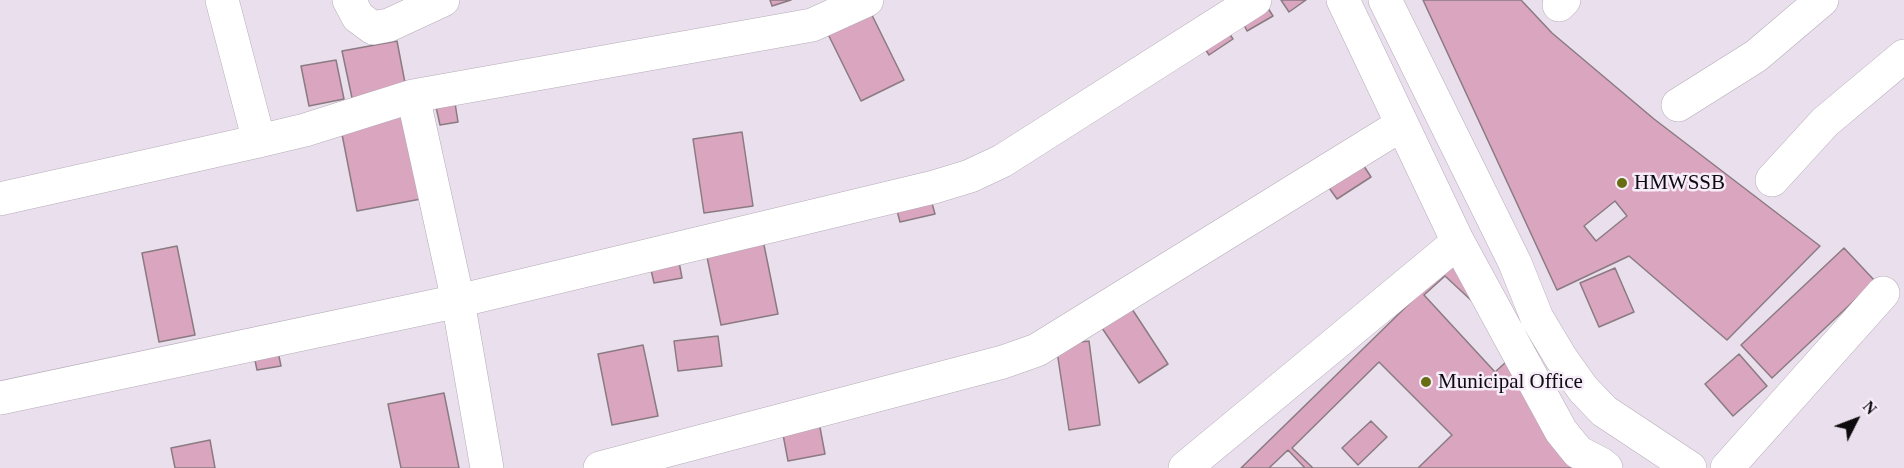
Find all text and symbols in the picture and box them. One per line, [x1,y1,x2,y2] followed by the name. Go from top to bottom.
[1634,170,1725,196] place label: HMWSSB
[1615,176,1629,190] marker: HMWSSB
[1438,369,1583,395] place label: Municipal Office
[1419,375,1433,389] marker: Municipal Office
[1826,390,1886,450] north arrow
[1860,398,1880,418] text: N

